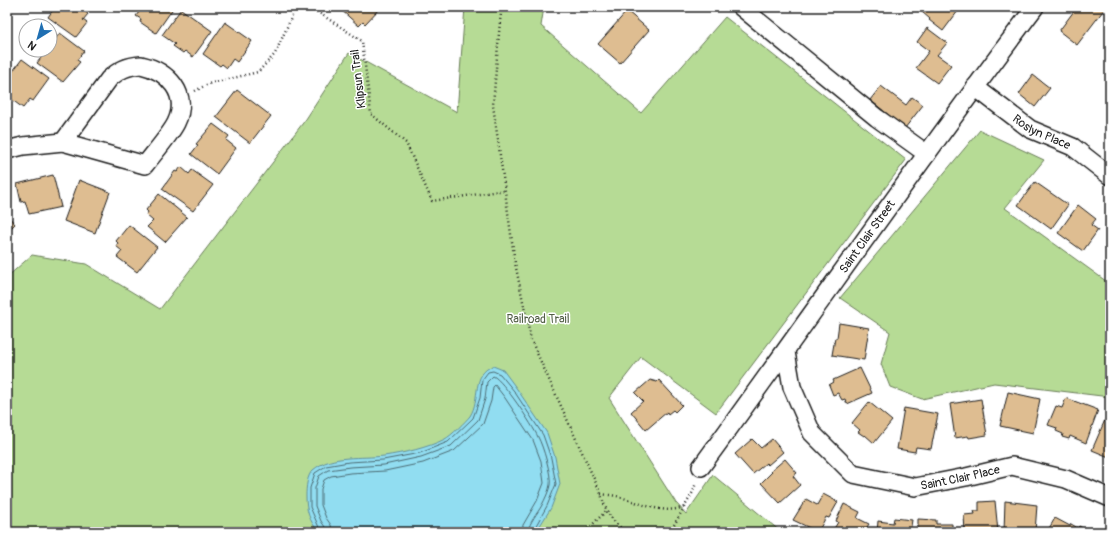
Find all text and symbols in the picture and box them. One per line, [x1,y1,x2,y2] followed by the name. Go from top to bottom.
[18,18,58,58] north arrow
[25,38,39,53] text: N
[347,48,370,109] street label: Klipsun Trail
[1009,111,1073,153] street label: Roslyn Place
[836,197,899,276] street label: Saint Clair Street
[506,312,570,327] park label: Railroad Trail
[919,462,1001,494] street label: Saint Clair Place

